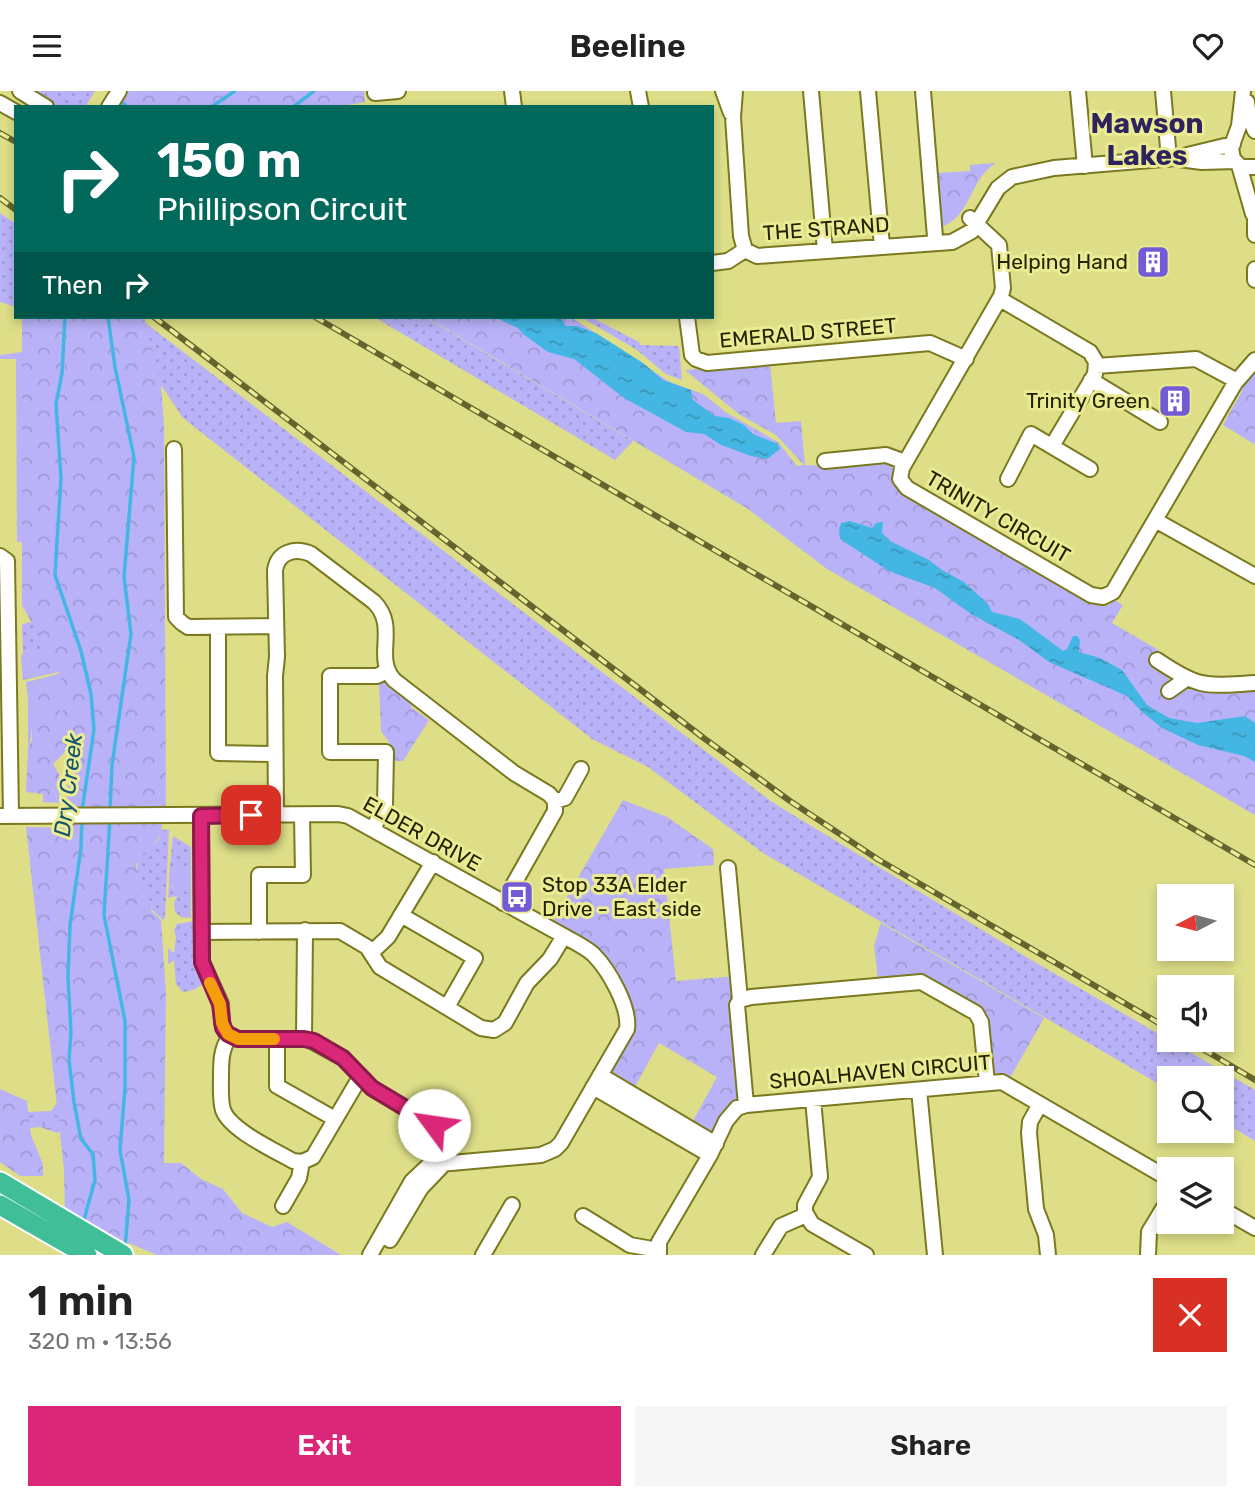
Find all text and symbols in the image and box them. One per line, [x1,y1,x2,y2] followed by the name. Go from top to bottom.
[28,27,66,65] icon: menu
[569,27,686,65] text: Beeline
[1189,27,1227,65] icon: heart
[1090,107,1204,172] district label: Mawson Lakes
[157,131,302,189] text: 150 m
[42,133,133,224] icon: right
[157,190,407,228] text: Phillipson Circuit
[762,212,890,245] street label: THE STRAND
[1134,243,1172,281] building icon: Helping Hand
[996,249,1128,274] place label: Helping Hand
[117,266,155,304] icon: right
[42,270,103,301] text: Then
[718,312,898,353] street label: EMERALD STREET
[1156,382,1194,420] building icon: Trinity Green
[1026,388,1150,413] place label: Trinity Green
[922,465,1075,568] street label: TRINITY CIRCUIT
[48,731,88,838] water label: Dry Creek
[221,785,281,845] pin
[359,791,486,876] street label: ELDER DRIVE
[232,796,270,834] icon: arrive
[542,872,701,921] place label: Stop 33A Elder Drive - East side
[498,878,536,916] bus stop icon: Stop 33A Elder Drive - East side
[1157,884,1234,961] north arrow
[1157,884,1234,1234] map controls
[1157,975,1234,1052] button: sound
[768,1049,992,1094] street label: SHOALHAVEN CIRCUIT
[1157,1066,1234,1143] button: search
[397,1088,471,1162] position arrow
[1157,1157,1234,1234] button: layers
[28,1276,134,1326] text: 1 min
[1153,1278,1227,1352] button: close
[28,1327,172,1355] text: 320 m · 13:56
[28,1406,621,1486] button: Exit
[635,1406,1227,1486] button: Share

